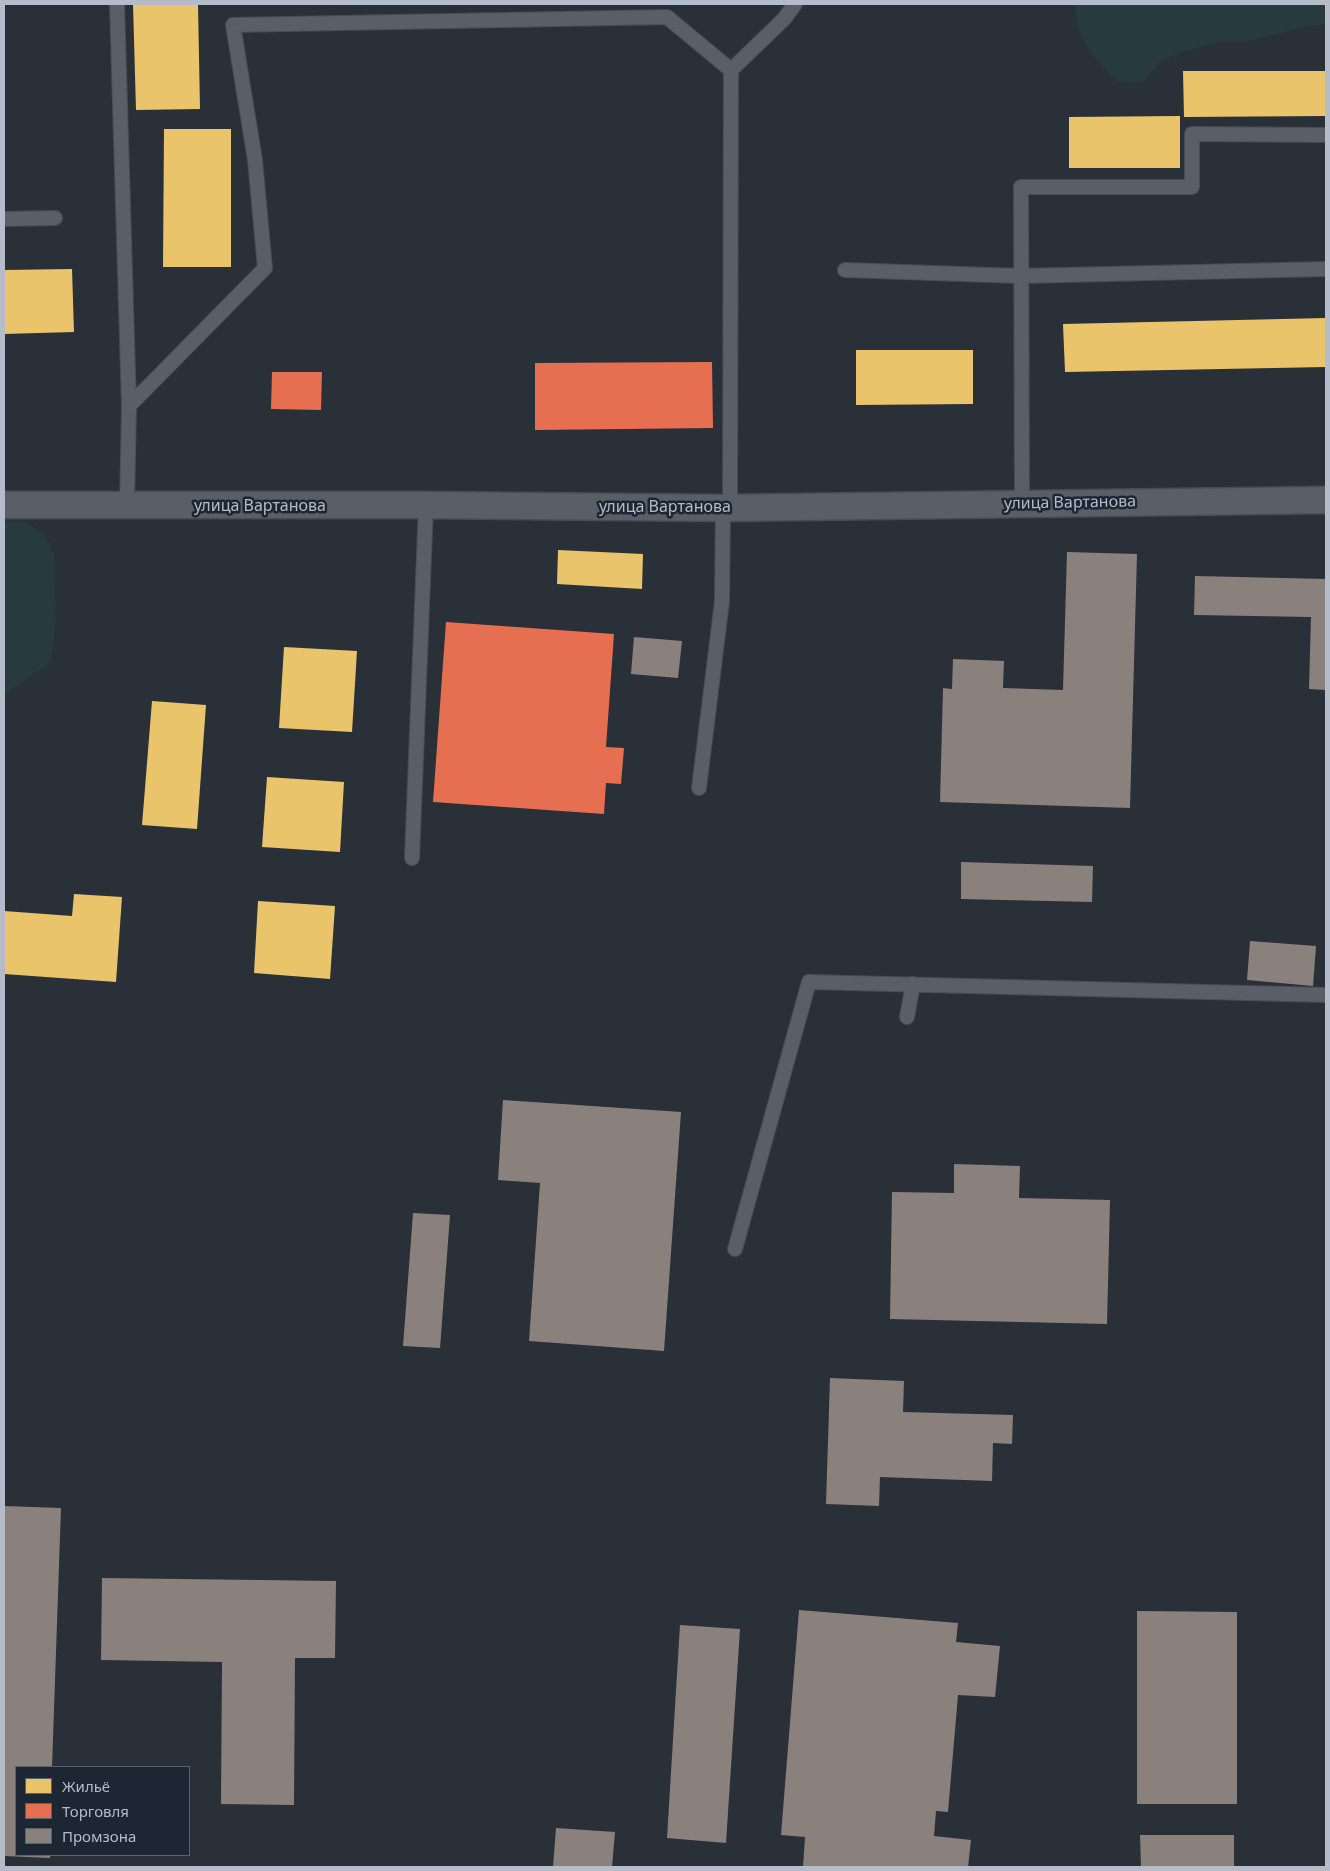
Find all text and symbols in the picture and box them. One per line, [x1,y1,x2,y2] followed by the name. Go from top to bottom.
[1004,492,1136,514] street label: улица Вартанова
[194,496,326,516] street label: улица Вартанова
[599,497,731,517] street label: улица Вартанова
[15,1766,190,1856] legend
[62,1776,110,1796] text: Жильё
[62,1801,129,1821] text: Торговля
[62,1826,136,1846] text: Промзона

